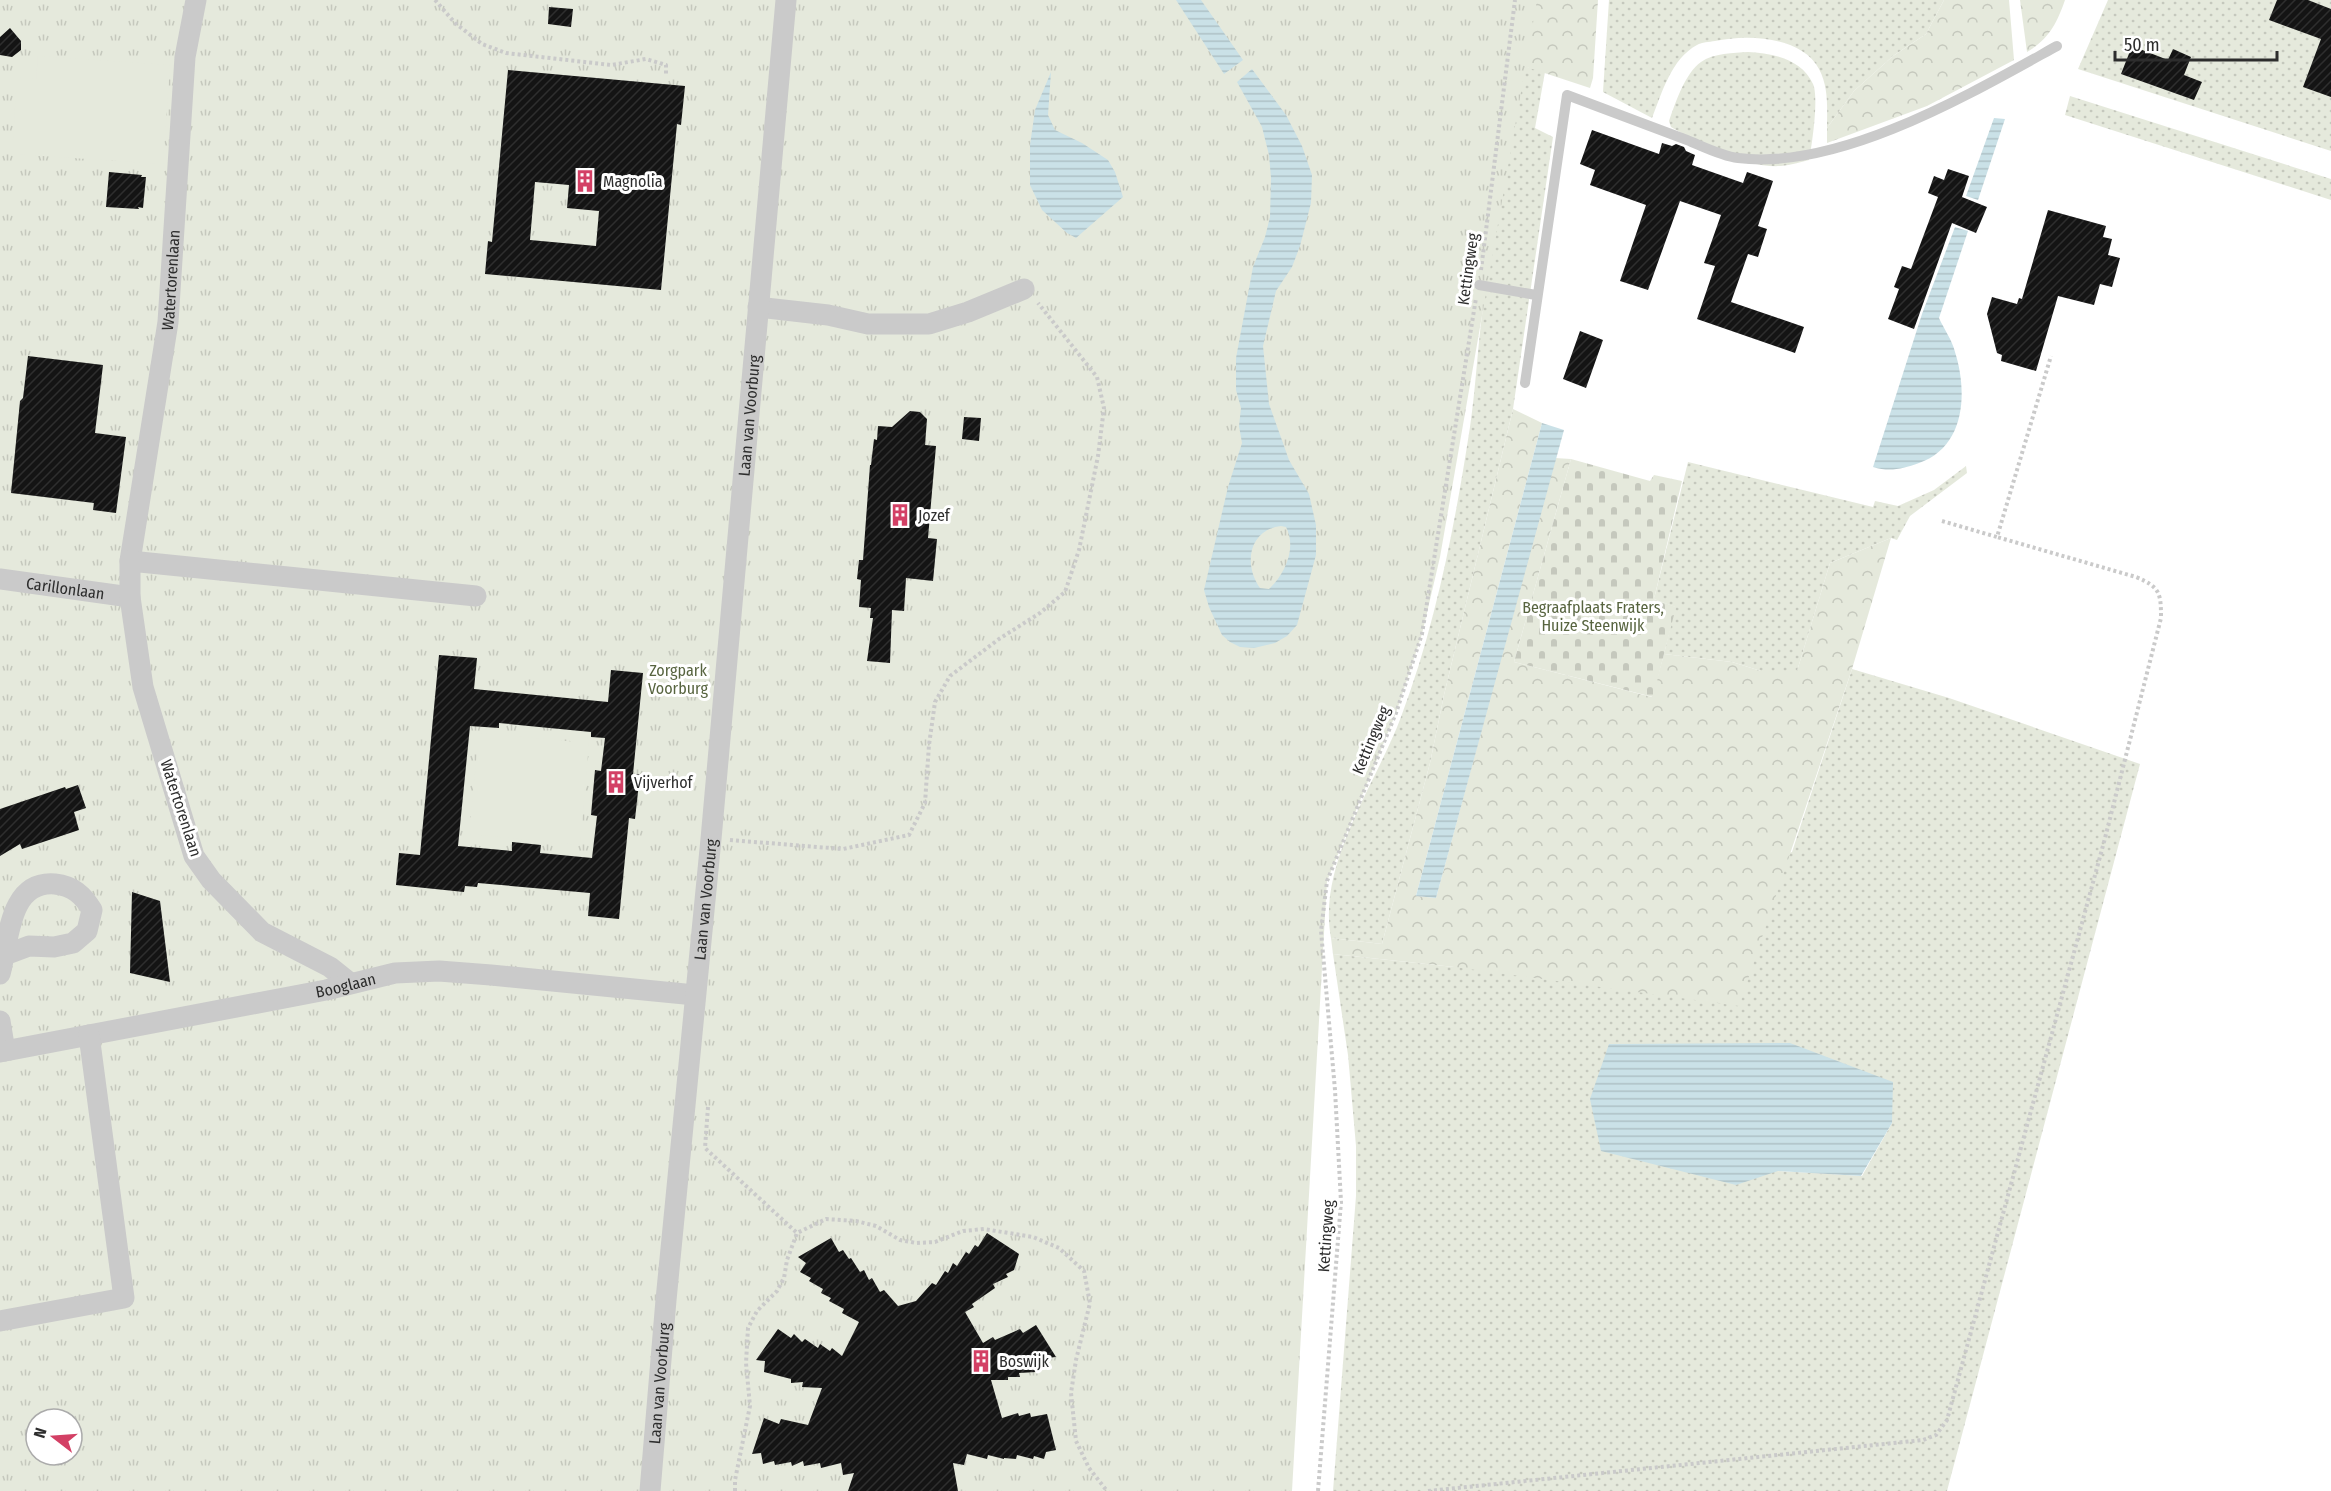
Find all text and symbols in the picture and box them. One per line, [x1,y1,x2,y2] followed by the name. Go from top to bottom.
[2115,24,2277,62] scale bar
[2124,34,2160,56] text: 50 m
[572,168,598,194] building icon: Magnolia
[603,172,663,191] place label: Magnolia
[157,229,183,332] street label: Watertorenlaan
[1454,231,1483,306] street label: Kettingweg
[734,354,764,477] street label: Laan van Voorburg
[887,502,913,528] building icon: Jozef
[918,506,951,525] place label: Jozef
[25,573,106,603] street label: Carillonlaan
[1522,598,1664,635] park label: Begraafplaats Fraters, Huize Steenwijk
[648,661,708,698] park label: Zorgpark Voorburg
[1348,702,1394,777] street label: Kettingweg
[156,757,206,859] street label: Watertorenlaan
[603,769,629,795] building icon: Vijverhof
[634,773,694,792] place label: Vijverhof
[690,838,721,961] street label: Laan van Voorburg
[314,969,378,1001] street label: Booglaan
[1314,1199,1338,1273] street label: Kettingweg
[644,1321,674,1445] street label: Laan van Voorburg
[968,1348,994,1374] building icon: Boswijk
[999,1352,1049,1371] place label: Boswijk
[24,1407,84,1467] north arrow
[30,1425,51,1440] text: N

